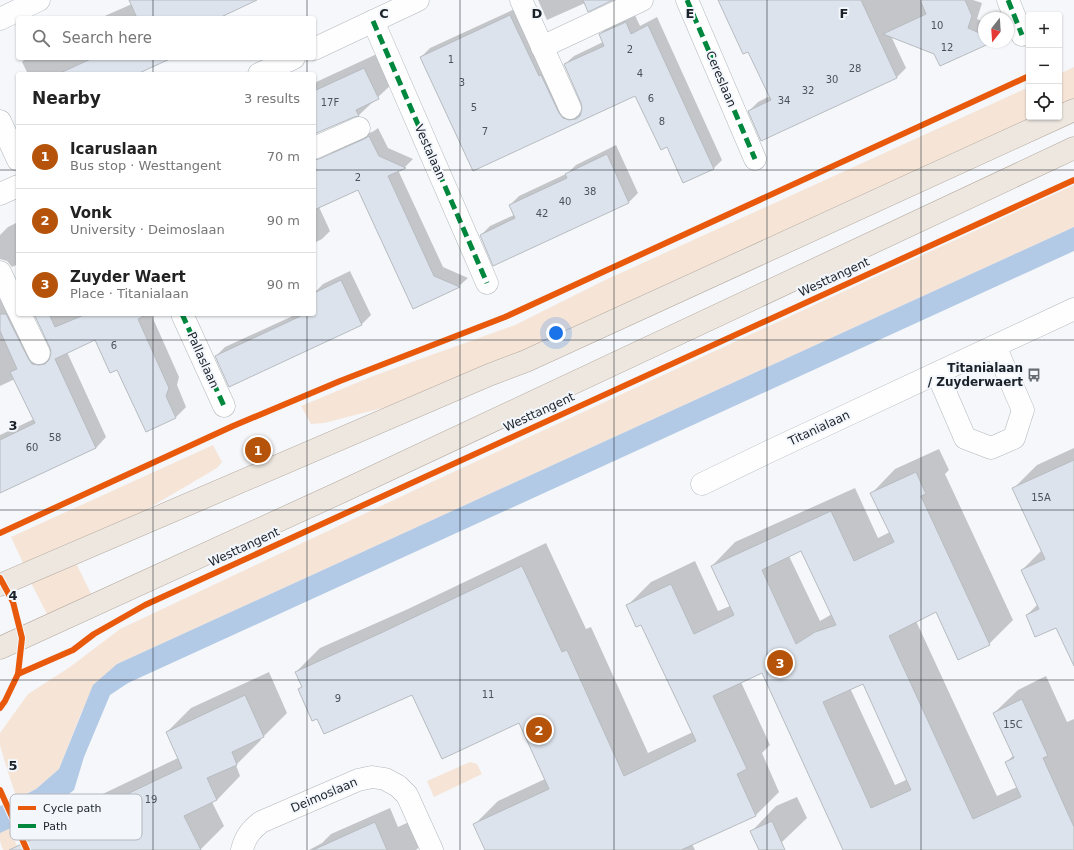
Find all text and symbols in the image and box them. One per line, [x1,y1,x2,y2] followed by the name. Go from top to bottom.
[379,6,389,21] text: C
[532,6,543,21] text: D
[686,6,694,21] text: E
[840,6,848,21] text: F
[978,12,1014,48] north arrow
[1026,12,1062,120] map controls
[1026,12,1062,48] button: +
[16,16,316,60] search box
[931,20,943,31] house number: 10
[30,27,52,49] icon: search
[62,29,152,47] text: Search here
[941,42,953,53] house number: 12
[627,44,633,55] house number: 2
[1026,48,1062,84] button: −
[703,49,739,109] street label: Cereslaan
[448,54,454,65] house number: 1
[849,63,861,74] house number: 28
[637,68,643,79] house number: 4
[826,74,838,85] house number: 30
[459,77,465,88] house number: 3
[1026,84,1062,120] button: locate
[802,85,814,96] house number: 32
[32,88,101,108] text: Nearby
[244,91,300,106] text: 3 results
[648,93,654,104] house number: 6
[778,95,790,106] house number: 34
[321,97,339,108] house number: 17F
[471,102,477,113] house number: 5
[659,116,665,127] house number: 8
[412,122,448,182] street label: Vestalaan
[482,126,488,137] house number: 7
[70,140,158,158] text: Icaruslaan
[40,149,50,164] text: 1
[267,149,300,164] text: 70 m
[70,158,221,173] text: Bus stop · Westtangent
[355,172,361,183] house number: 2
[584,186,596,197] house number: 38
[559,196,571,207] house number: 40
[70,204,112,222] text: Vonk
[536,208,548,219] house number: 42
[40,213,50,228] text: 2
[267,213,300,228] text: 90 m
[70,222,225,237] text: University · Deimoslaan
[796,254,872,300] street label: Westtangent
[70,268,186,286] text: Zuyder Waert
[40,277,50,292] text: 3
[267,277,300,292] text: 90 m
[70,286,189,301] text: Place · Titanialaan
[546,323,566,343] your location
[184,330,222,390] street label: Pallaslaan
[111,340,117,351] house number: 6
[928,361,1023,389] place label: Titanialaan / Zuyderwaert
[1026,367,1042,383] bus stop icon: Titanialaan / Zuyderwaert
[501,389,577,435] street label: Westtangent
[785,408,852,449] street label: Titanialaan
[8,418,18,433] text: 3
[49,432,61,443] house number: 58
[245,435,271,465] pin: 1
[26,442,38,453] house number: 60
[1031,492,1051,503] house number: 15A
[206,524,282,570] street label: Westtangent
[8,588,18,603] text: 4
[767,648,793,678] pin: 3
[482,689,494,700] house number: 11
[335,693,341,704] house number: 9
[526,715,552,745] pin: 2
[1003,719,1023,730] house number: 15C
[8,758,18,773] text: 5
[289,775,359,815] street label: Deimoslaan
[10,794,142,840] legend
[145,794,157,805] house number: 19
[43,802,102,815] text: Cycle path
[43,820,67,833] text: Path

